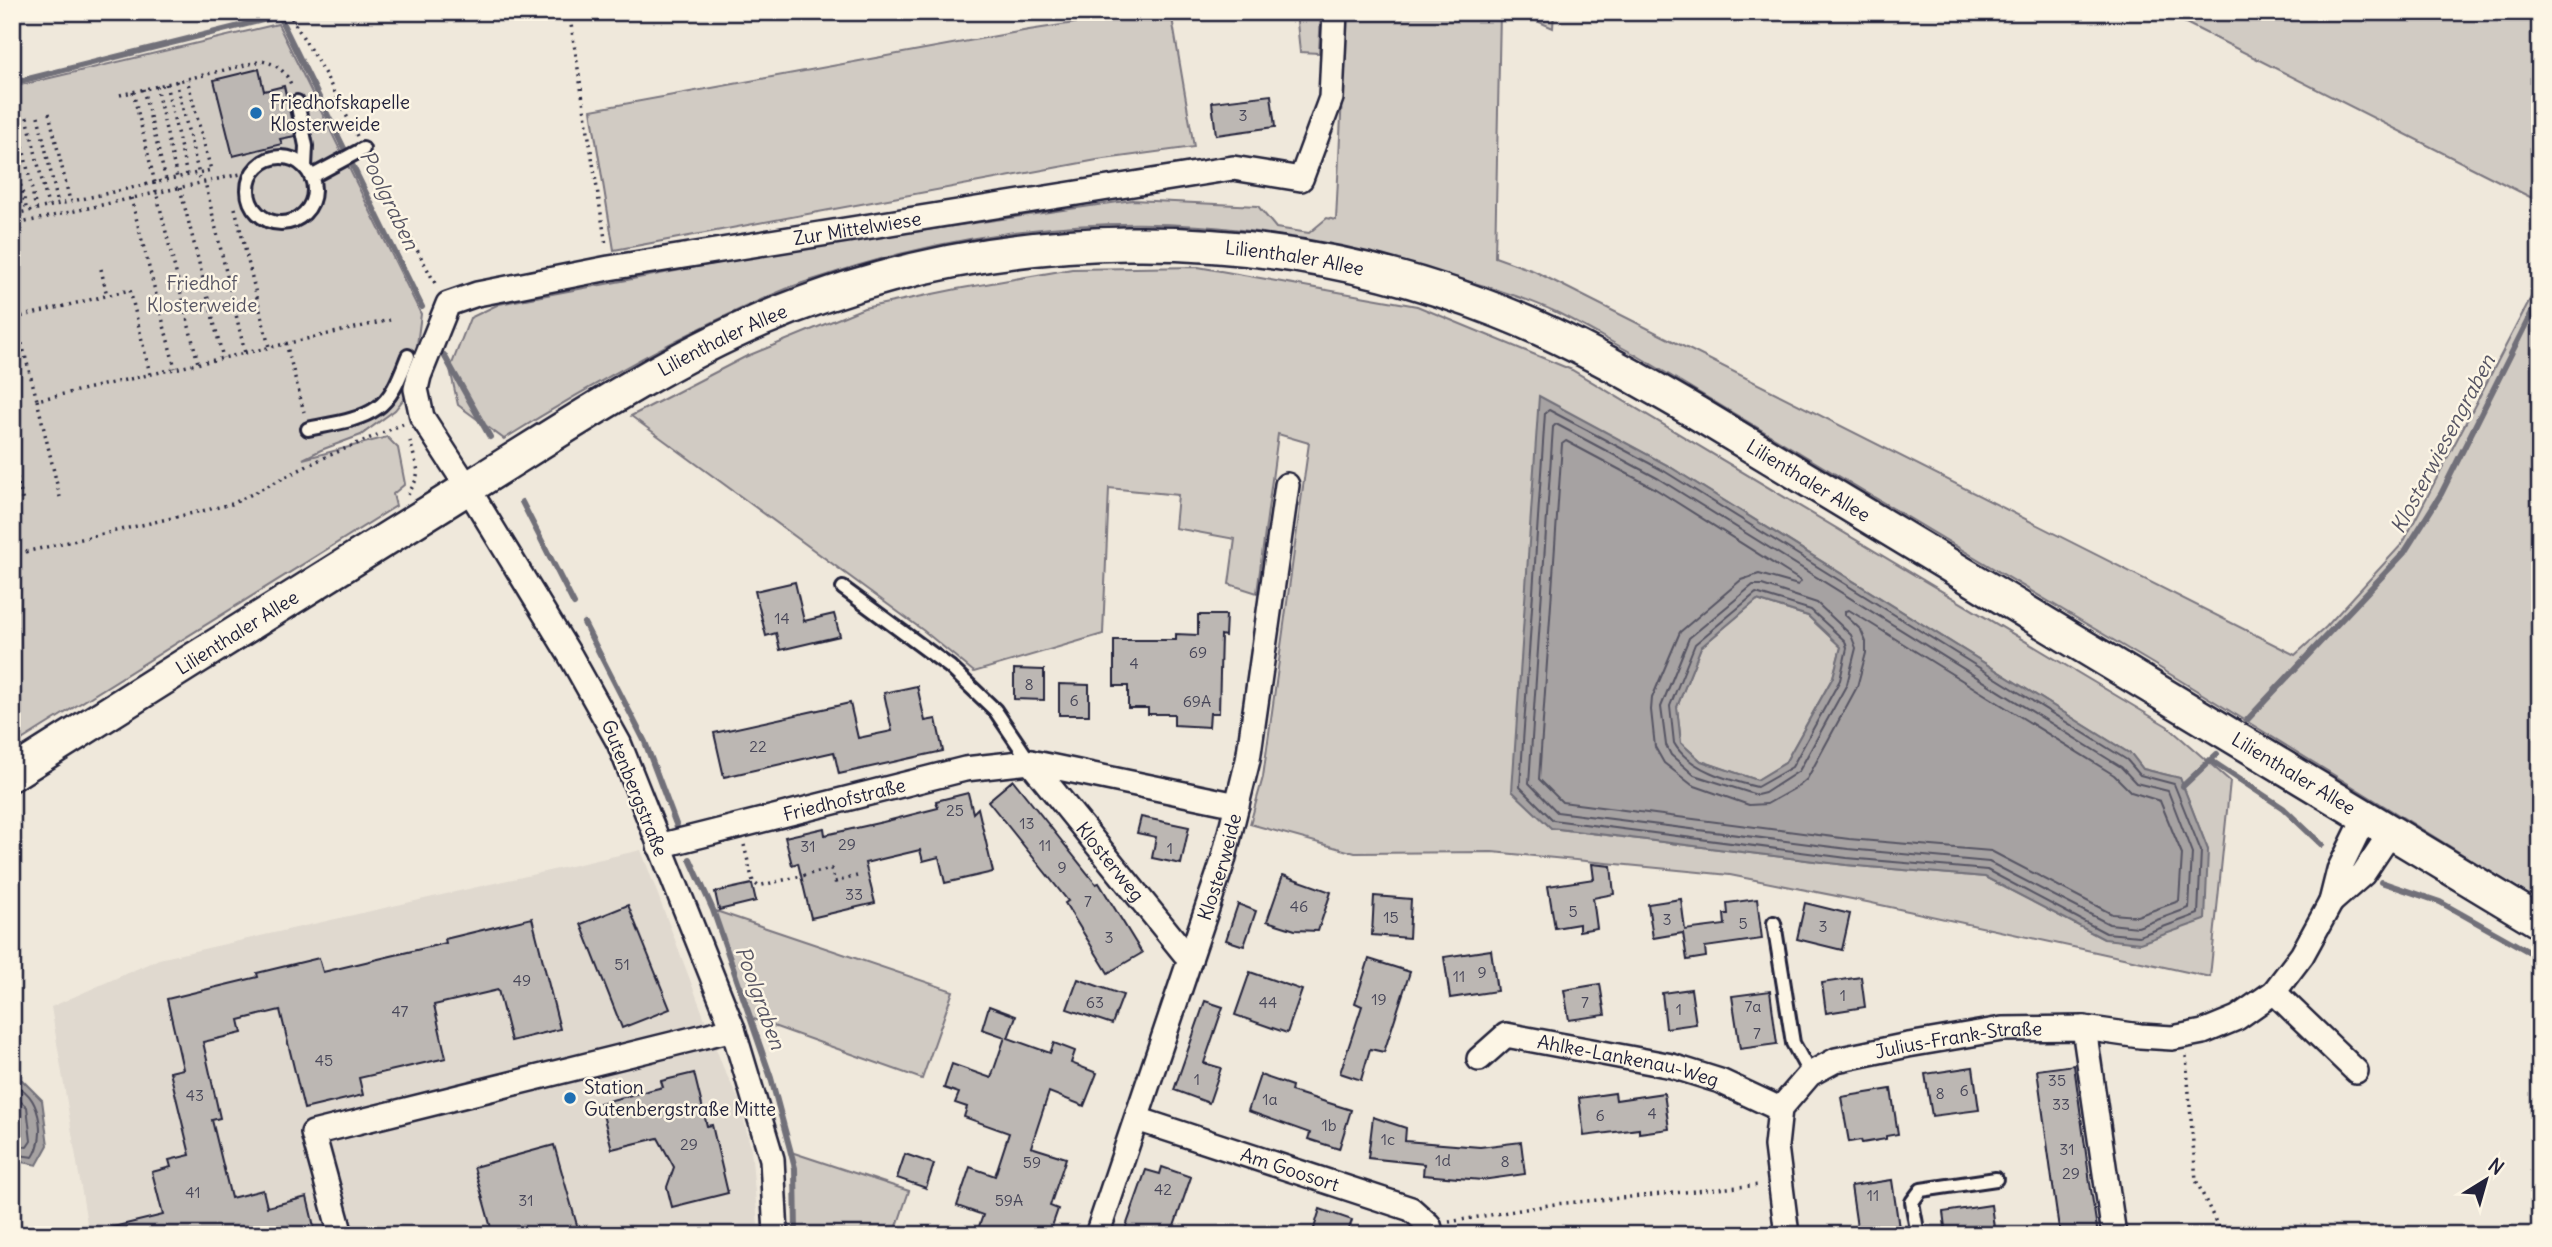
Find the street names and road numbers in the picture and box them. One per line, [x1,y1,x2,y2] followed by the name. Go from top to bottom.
[792,206,923,250] street label: Zur Mittelwiese
[1224,235,1366,281] street label: Lilienthaler Allee
[654,299,790,381] street label: Lilienthaler Allee
[1742,434,1875,527] street label: Lilienthaler Allee
[171,585,303,680] street label: Lilienthaler Allee
[597,716,673,860] street label: Gutenbergstraße
[2227,727,2360,820] street label: Lilienthaler Allee
[781,772,908,826] street label: Friedhofstraße
[1192,811,1246,923] street label: Klosterweide
[1071,817,1150,906] street label: Klosterweg
[1873,1017,2042,1064] street label: Julius-Frank-Straße
[1536,1029,1722,1092] street label: Ahlke-Lankenau-Weg
[1238,1142,1342,1197] street label: Am Goosort

